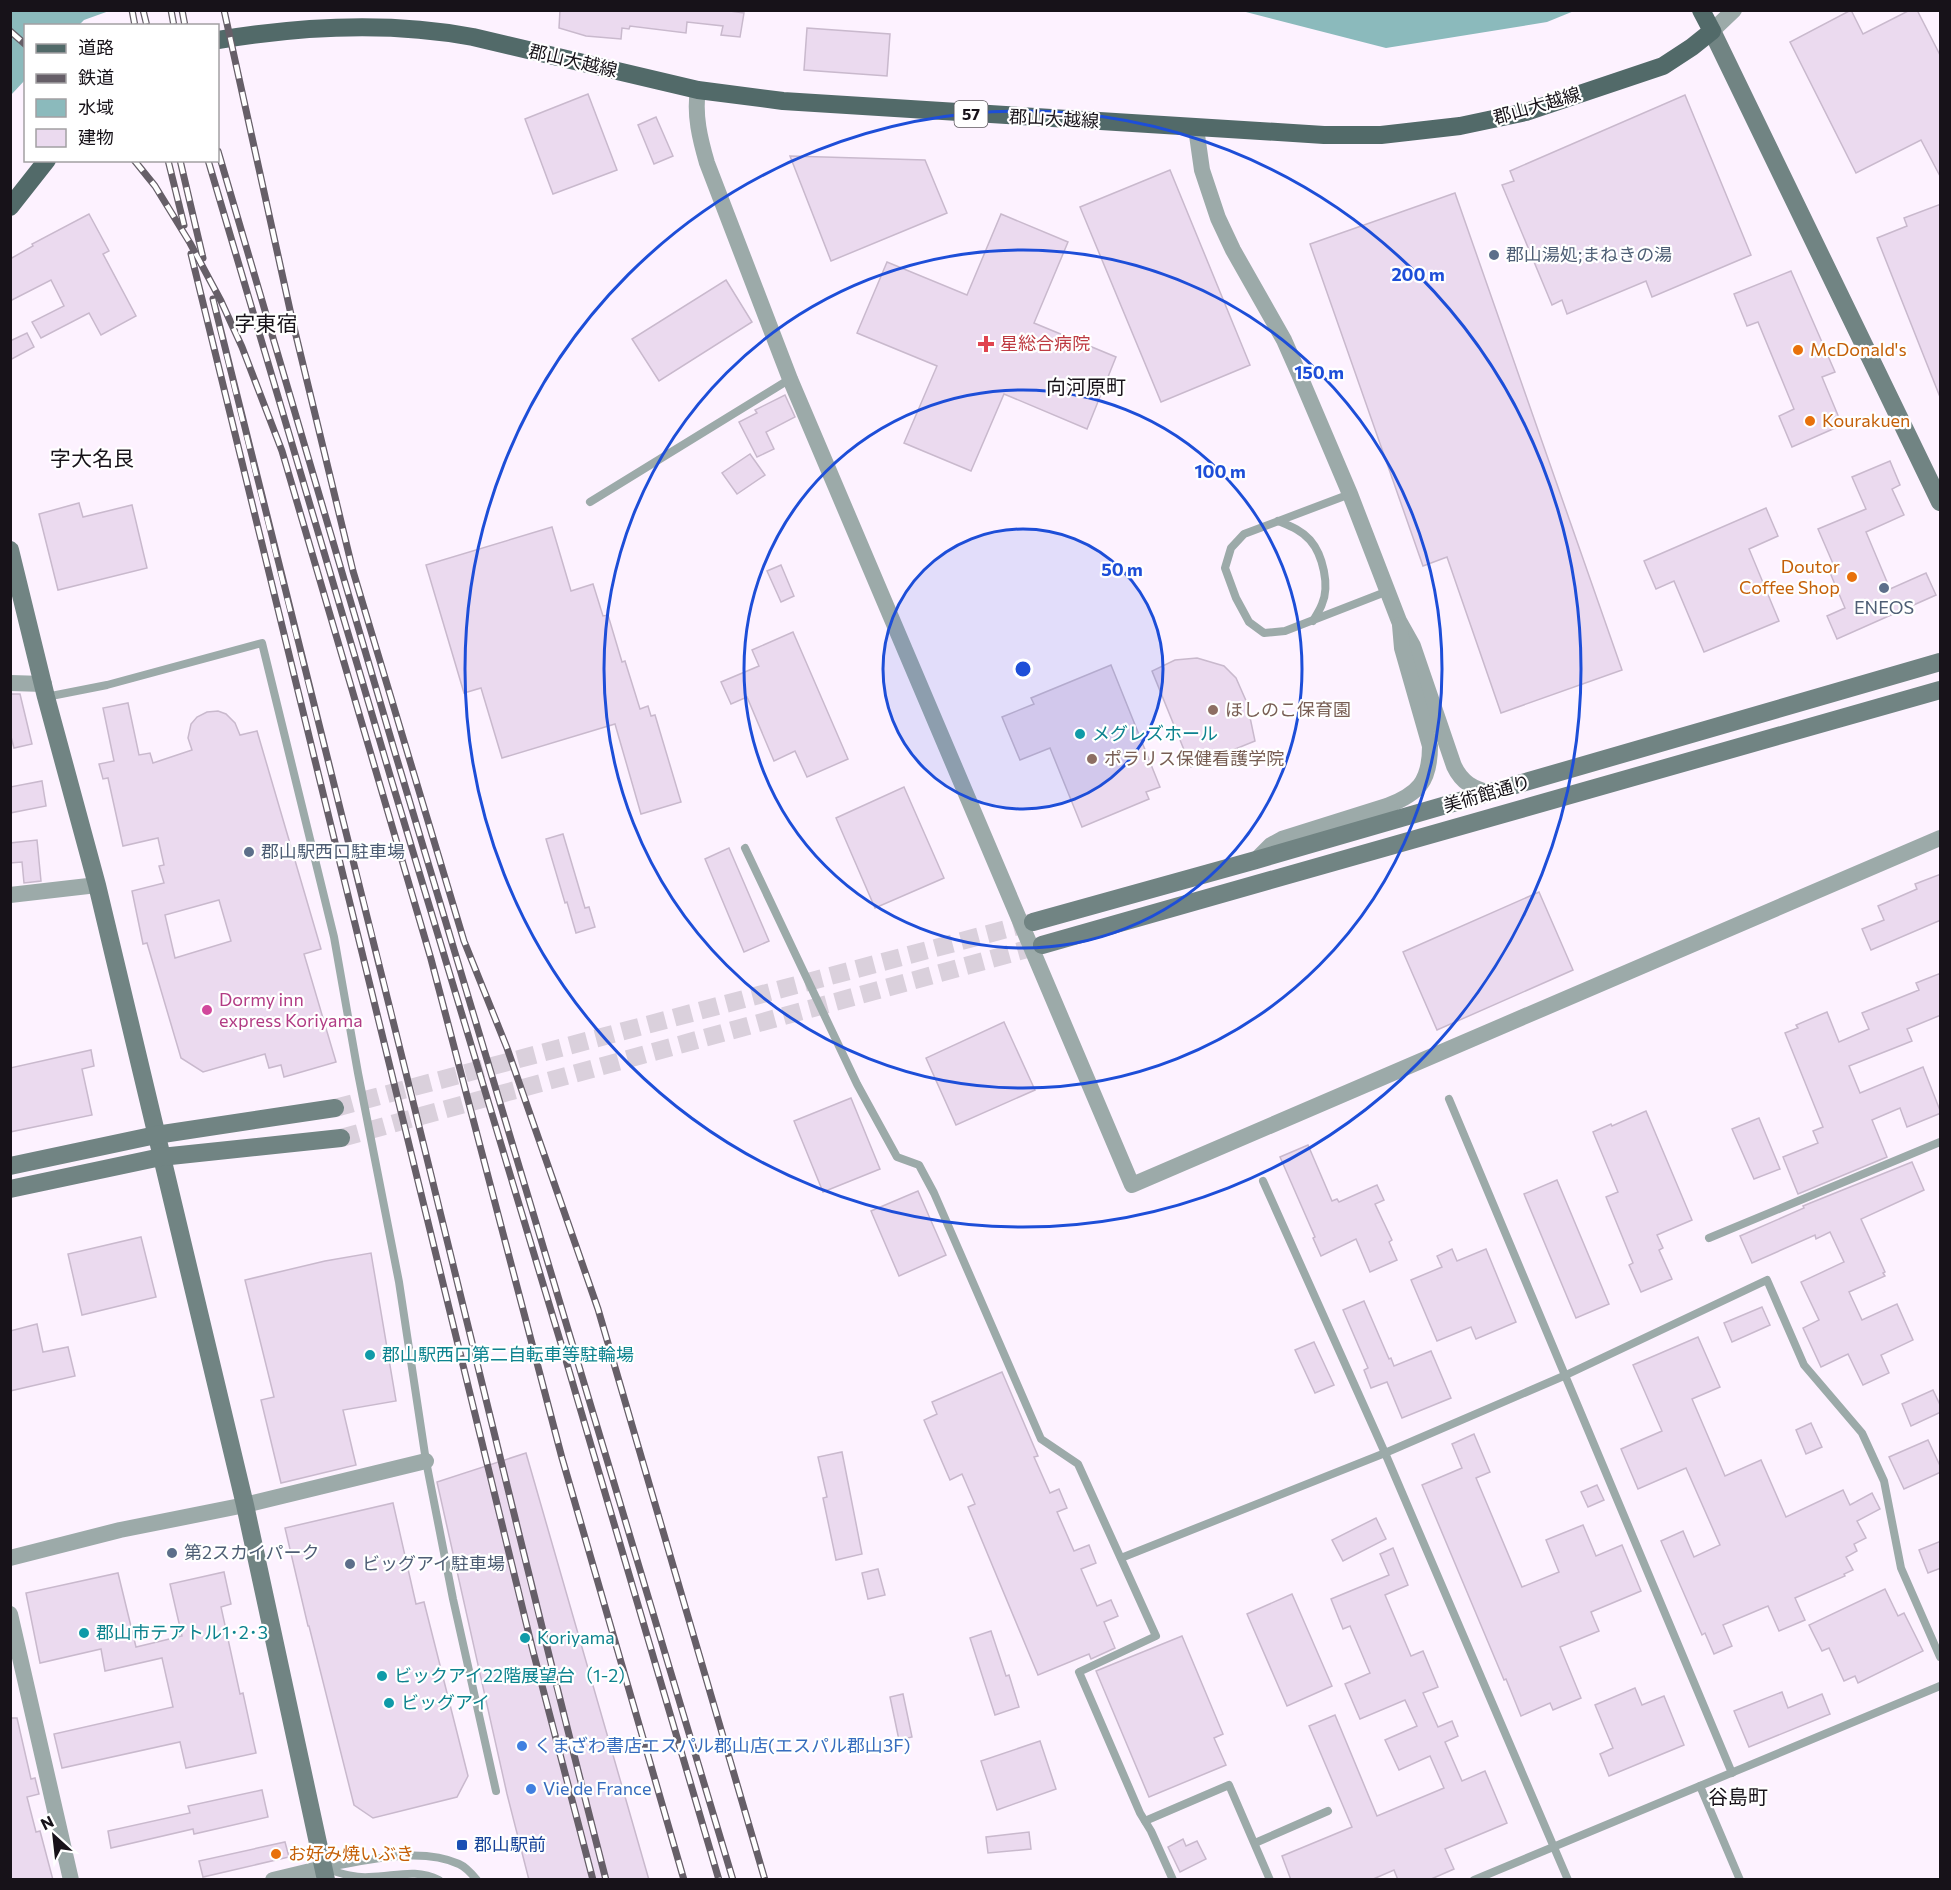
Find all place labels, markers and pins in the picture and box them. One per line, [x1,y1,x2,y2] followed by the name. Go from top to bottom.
[1506,243,1672,265] place label: 郡山湯処;まねきの湯
[1487,248,1501,262] marker: 郡山湯処;まねきの湯
[1000,332,1090,354] place label: 星総合病院
[977,335,995,353] marker: 星総合病院
[1810,338,1907,360] place label: McDonald's
[1791,343,1805,357] marker: McDonald's
[1822,409,1910,431] place label: Kourakuen
[1803,414,1817,428] marker: Kourakuen
[1739,555,1840,598] place label: Doutor Coffee Shop
[1845,570,1859,584] marker: Doutor Coffee Shop
[1877,581,1891,595] marker: ENEOS
[1854,596,1914,618] place label: ENEOS
[1013,659,1033,679] centre of rings
[1225,698,1351,720] place label: ほしのこ保育園
[1206,703,1220,717] marker: ほしのこ保育園
[1092,722,1218,744] place label: メグレズホール
[1073,727,1087,741] marker: メグレズホール
[1104,747,1284,769] place label: ポラリス保健看護学院
[1085,752,1099,766] marker: ポラリス保健看護学院
[261,840,405,862] place label: 郡山駅西口駐車場
[242,845,256,859] marker: 郡山駅西口駐車場
[219,988,363,1031] place label: Dormy inn express Koriyama
[200,1003,214,1017] marker: Dormy inn express Koriyama
[382,1343,634,1365] place label: 郡山駅西口第二自転車等駐輪場
[363,1348,377,1362] marker: 郡山駅西口第二自転車等駐輪場
[184,1541,320,1563] place label: 第2スカイパーク
[165,1546,179,1560] marker: 第2スカイパーク
[362,1552,505,1574] place label: ビッグアイ駐車場
[343,1557,357,1571] marker: ビッグアイ駐車場
[96,1621,268,1643] place label: 郡山市テアトル1･2･3
[77,1626,91,1640] marker: 郡山市テアトル1･2･3
[537,1626,615,1648] place label: Koriyama
[518,1631,532,1645] marker: Koriyama
[394,1664,636,1686] place label: ビックアイ22階展望台（1-2）
[375,1669,389,1683] marker: ビックアイ22階展望台（1-2）
[401,1691,490,1713] place label: ビッグアイ
[382,1696,396,1710] marker: ビッグアイ
[534,1734,910,1756] place label: くまざわ書店エスパル郡山店(エスパル郡山3F)
[515,1739,529,1753] marker: くまざわ書店エスパル郡山店(エスパル郡山3F)
[543,1777,651,1799] place label: Vie de France
[524,1782,538,1796] marker: Vie de France
[474,1833,546,1855] place label: 郡山駅前
[455,1838,469,1852] marker: 郡山駅前
[288,1842,414,1864] place label: お好み焼いぶき
[269,1847,283,1861] marker: お好み焼いぶき

